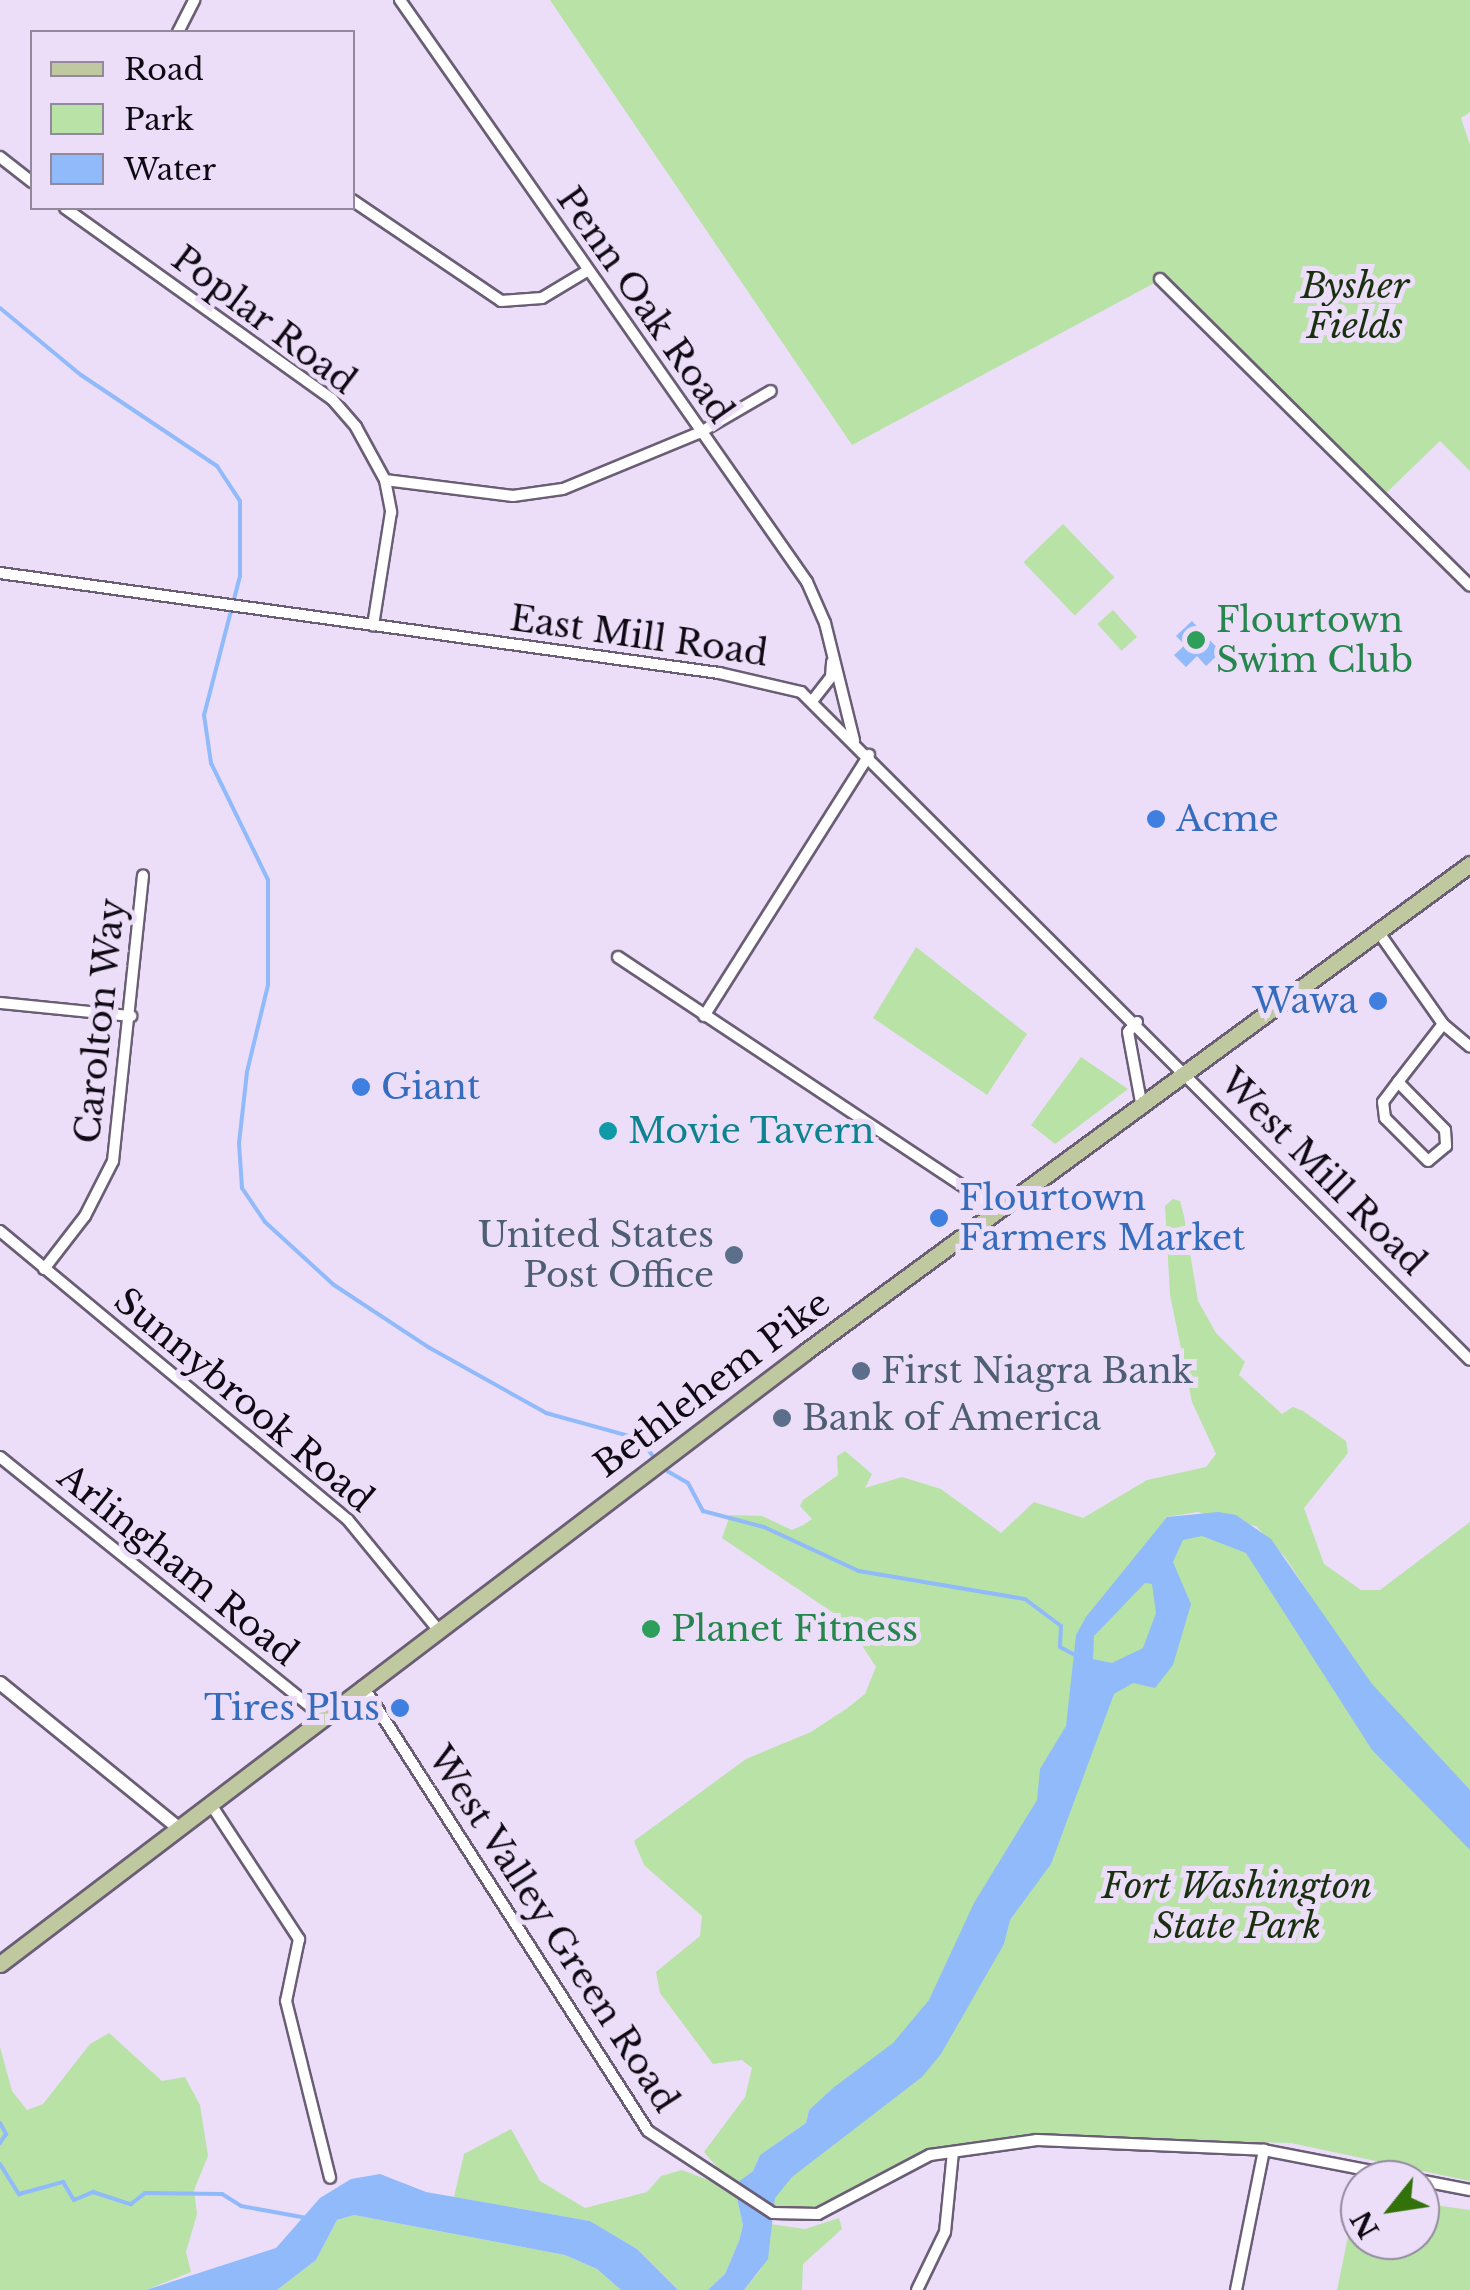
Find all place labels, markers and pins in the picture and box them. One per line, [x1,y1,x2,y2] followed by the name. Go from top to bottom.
[1216,599,1413,681] place label: Flourtown Swim Club
[1185,629,1207,651] marker: Flourtown Swim Club
[1176,798,1279,840] place label: Acme
[1145,808,1167,830] marker: Acme
[1252,980,1358,1022] place label: Wawa
[1367,990,1389,1012] marker: Wawa
[381,1066,480,1108] place label: Giant
[350,1076,372,1098] marker: Giant
[628,1110,875,1152] place label: Movie Tavern
[597,1120,619,1142] marker: Movie Tavern
[959,1177,1245,1259] place label: Flourtown Farmers Market
[928,1207,950,1229] marker: Flourtown Farmers Market
[478,1214,714,1296] place label: United States Post Office
[723,1244,745,1266] marker: United States Post Office
[881,1350,1194,1392] place label: First Niagra Bank
[850,1360,872,1382] marker: First Niagra Bank
[802,1397,1103,1439] place label: Bank of America
[771,1407,793,1429] marker: Bank of America
[671,1608,918,1650] place label: Planet Fitness
[640,1618,662,1640] marker: Planet Fitness
[204,1687,380,1729] place label: Tires Plus
[389,1697,411,1719] marker: Tires Plus

